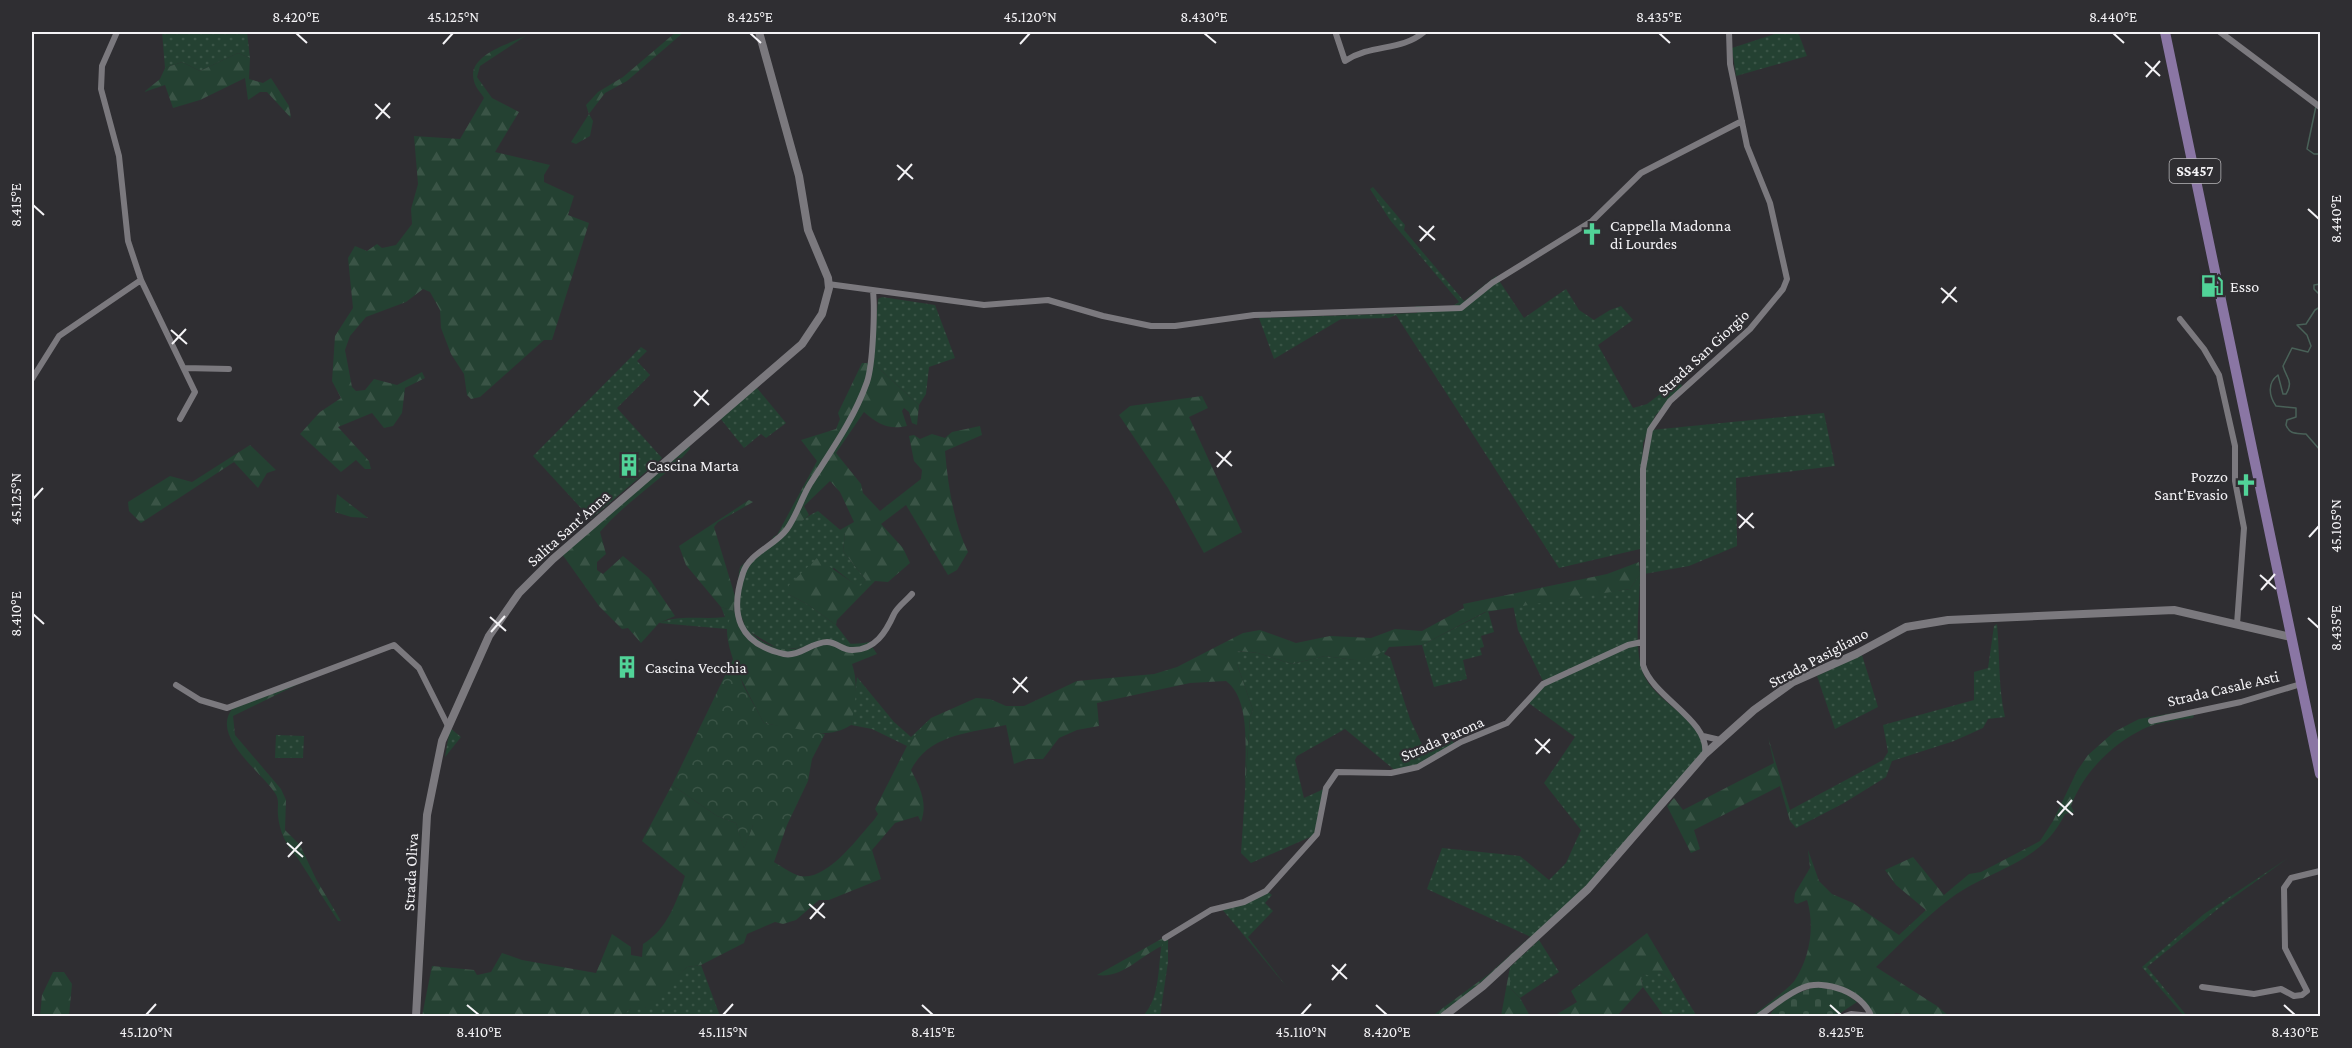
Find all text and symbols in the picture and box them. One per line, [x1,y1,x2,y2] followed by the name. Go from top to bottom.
[272,9,320,25] text: 8.420°E
[427,9,479,25] text: 45.125°N
[727,9,773,25] text: 8.425°E
[1003,9,1057,25] text: 45.120°N
[1180,9,1228,25] text: 8.430°E
[1636,9,1682,25] text: 8.435°E
[2089,9,2137,25] text: 8.440°E
[2170,159,2220,183] road number: SS457
[8,183,24,227] text: 8.415°E
[2328,195,2344,243] text: 8.440°E
[1610,217,1732,252] place label: Cappella Madonna di Lourdes
[1579,221,1605,247] church icon: Cappella Madonna di Lourdes
[2199,273,2225,299] fuel station icon: Esso
[2230,278,2259,295] place label: Esso
[1654,306,1753,400] street label: Strada San Giorgio
[616,452,642,478] building icon: Cascina Marta
[647,457,739,474] place label: Cascina Marta
[2154,468,2228,503] place label: Pozzo Sant'Evasio
[2233,472,2259,498] church icon: Pozzo Sant'Evasio
[8,473,24,525] text: 45.125°N
[524,487,613,570] street label: Salita Sant'Anna
[2328,499,2344,553] text: 45.105°N
[8,591,24,637] text: 8.410°E
[2328,605,2344,651] text: 8.435°E
[1766,624,1871,692] street label: Strada Pasigliano
[614,654,640,680] building icon: Cascina Vecchia
[645,659,747,676] place label: Cascina Vecchia
[2166,667,2281,710] street label: Strada Casale Asti
[1398,712,1487,764] street label: Strada Parona
[400,832,421,912] street label: Strada Oliva
[119,1024,173,1040] text: 45.120°N
[456,1024,502,1040] text: 8.410°E
[698,1024,748,1040] text: 45.115°N
[911,1024,955,1040] text: 8.415°E
[1275,1024,1327,1040] text: 45.110°N
[1363,1024,1411,1040] text: 8.420°E
[1818,1024,1864,1040] text: 8.425°E
[2271,1024,2319,1040] text: 8.430°E

